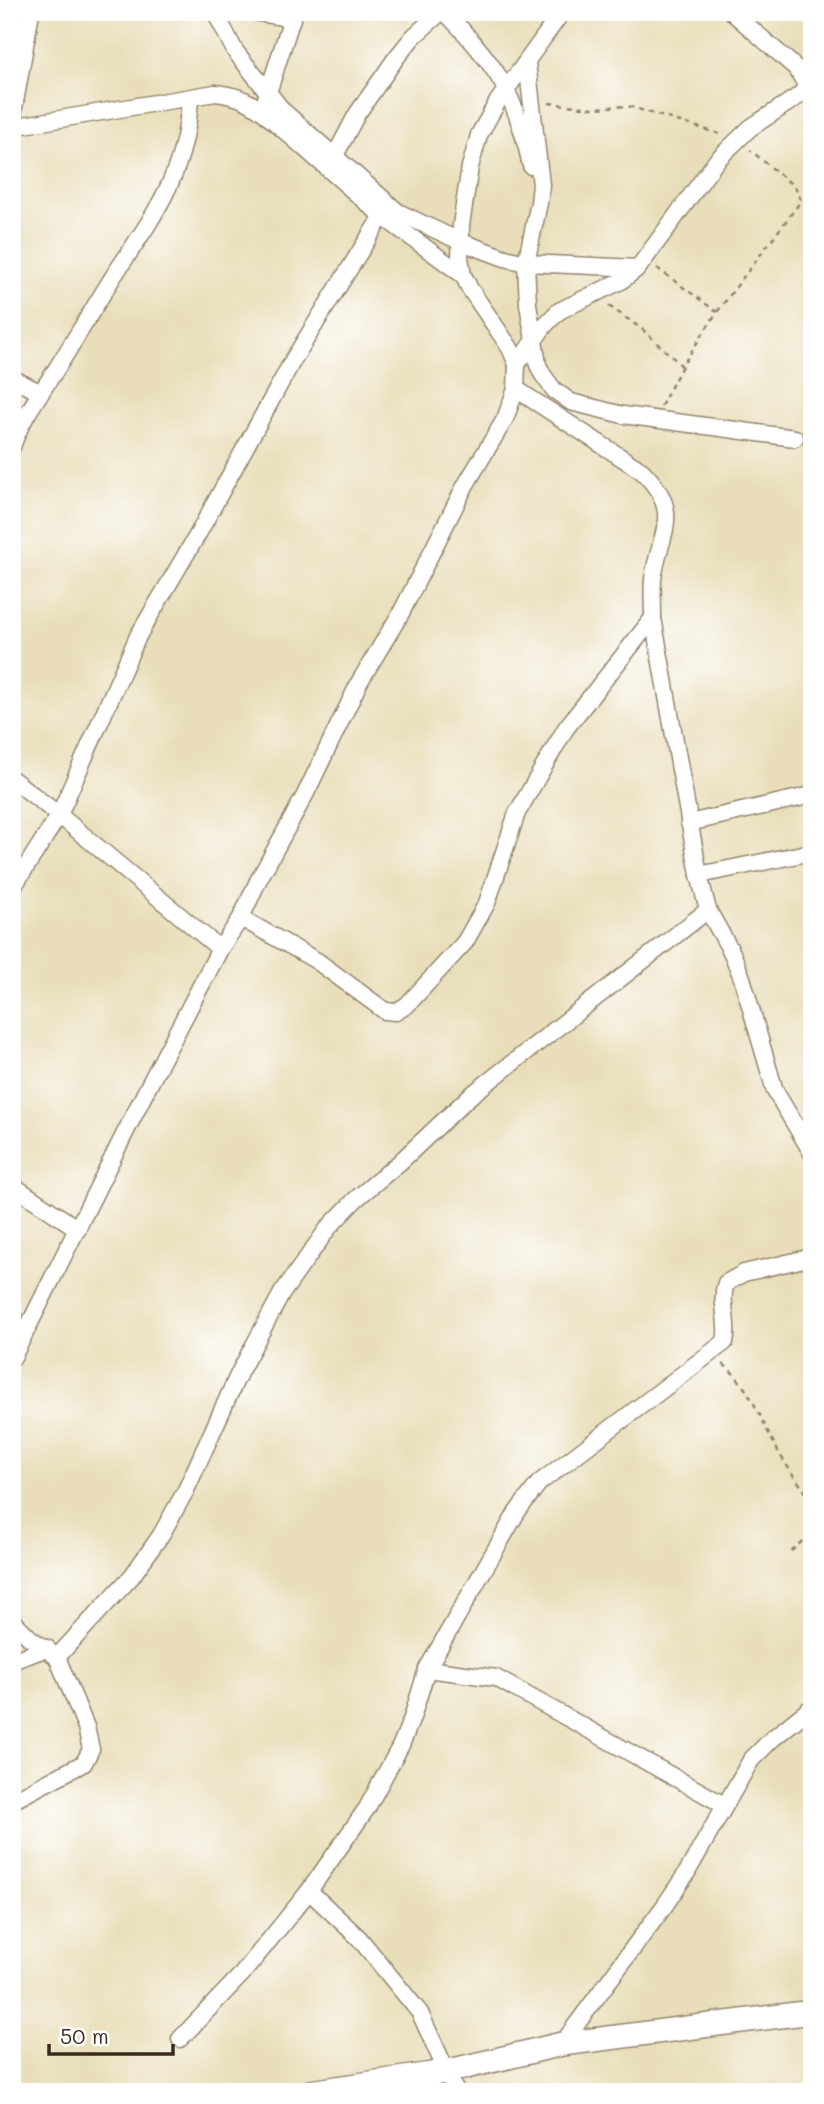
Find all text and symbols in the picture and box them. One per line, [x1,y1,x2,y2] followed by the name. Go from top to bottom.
[49,2013,173,2057] scale bar
[60,2022,109,2049] text: 50 m

